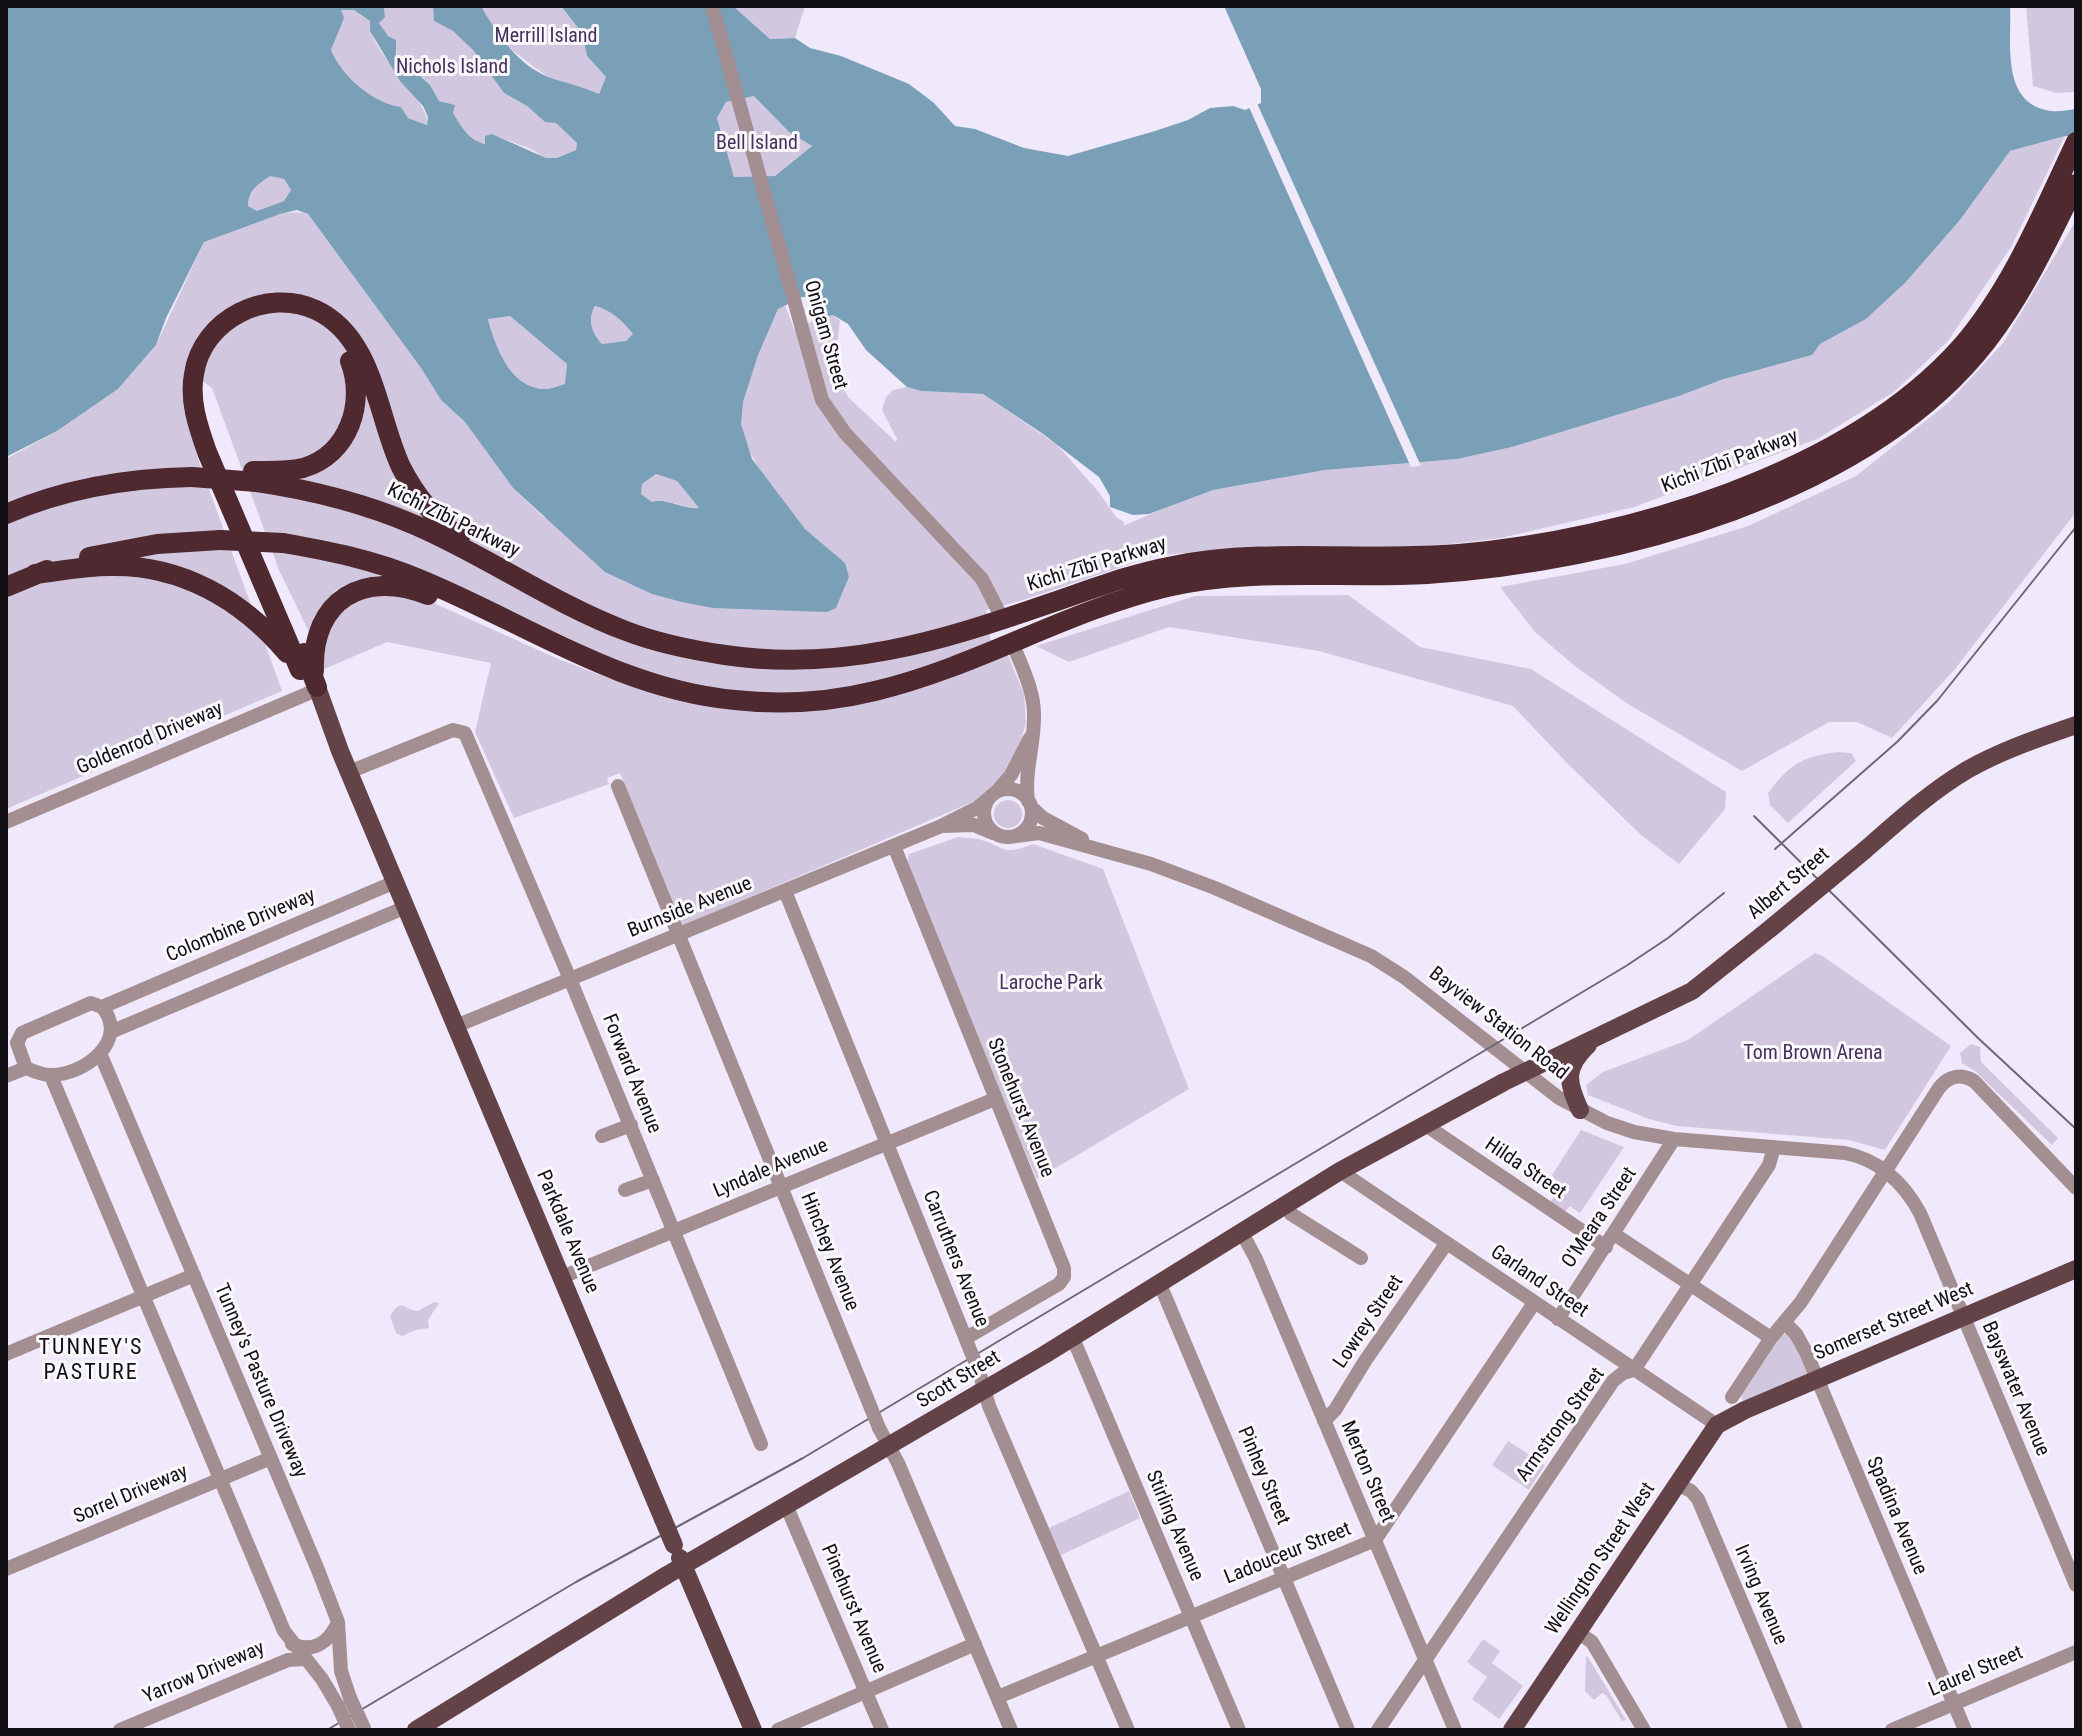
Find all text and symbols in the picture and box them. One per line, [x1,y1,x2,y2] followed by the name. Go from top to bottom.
[495,25,597,49] park label: Merrill Island
[396,56,508,80] park label: Nichols Island
[716,132,798,156] park label: Bell Island
[798,278,852,392] street label: Onigam Street
[1658,425,1802,499] street label: Kichi Zībī Parkway
[383,479,523,563] street label: Kichi Zībī Parkway
[1024,532,1170,598] street label: Kichi Zībī Parkway
[73,697,227,781] street label: Goldenrod Driveway
[1743,843,1835,925] street label: Albert Street
[625,872,755,944] street label: Burnside Avenue
[163,884,319,968] street label: Colombine Driveway
[1424,962,1572,1086] street label: Bayview Station Road
[999,972,1103,996] park label: Laroche Park
[596,1011,666,1137] street label: Forward Avenue
[981,1035,1059,1181] street label: Stonehurst Avenue
[1743,1042,1883,1066] park label: Tom Brown Arena
[1480,1133,1570,1205] street label: Hilda Street
[710,1134,832,1204] street label: Lyndale Avenue
[1558,1163,1642,1273] street label: O'Meara Street
[530,1167,604,1297] street label: Parkdale Avenue
[917,1187,993,1331] street label: Carruthers Avenue
[794,1189,864,1315] street label: Hinchey Avenue
[1486,1241,1592,1323] street label: Garland Street
[1329,1271,1409,1373] street label: Lowrey Street
[1811,1278,1977,1366] street label: Somerset Street West
[208,1280,312,1482] street label: Tunney's Pasture Driveway
[1976,1318,2054,1460] street label: Bayswater Avenue
[39,1335,143,1386] district label: TUNNEY'S PASTURE
[913,1346,1005,1414] street label: Scott Street
[1512,1363,1610,1487] street label: Armstrong Street
[1335,1418,1399,1526] street label: Merton Street
[1232,1423,1294,1529] street label: Pinhey Street
[1860,1453,1932,1579] street label: Spadina Avenue
[70,1460,192,1530] street label: Sorrel Driveway
[1140,1467,1208,1585] street label: Stirling Avenue
[1541,1478,1661,1640] street label: Wellington Street West
[1221,1518,1355,1590] street label: Ladouceur Street
[815,1541,891,1677] street label: Pinehurst Avenue
[1728,1541,1792,1649] street label: Irving Avenue
[140,1637,268,1709] street label: Yarrow Driveway
[1925,1641,2027,1703] street label: Laurel Street

